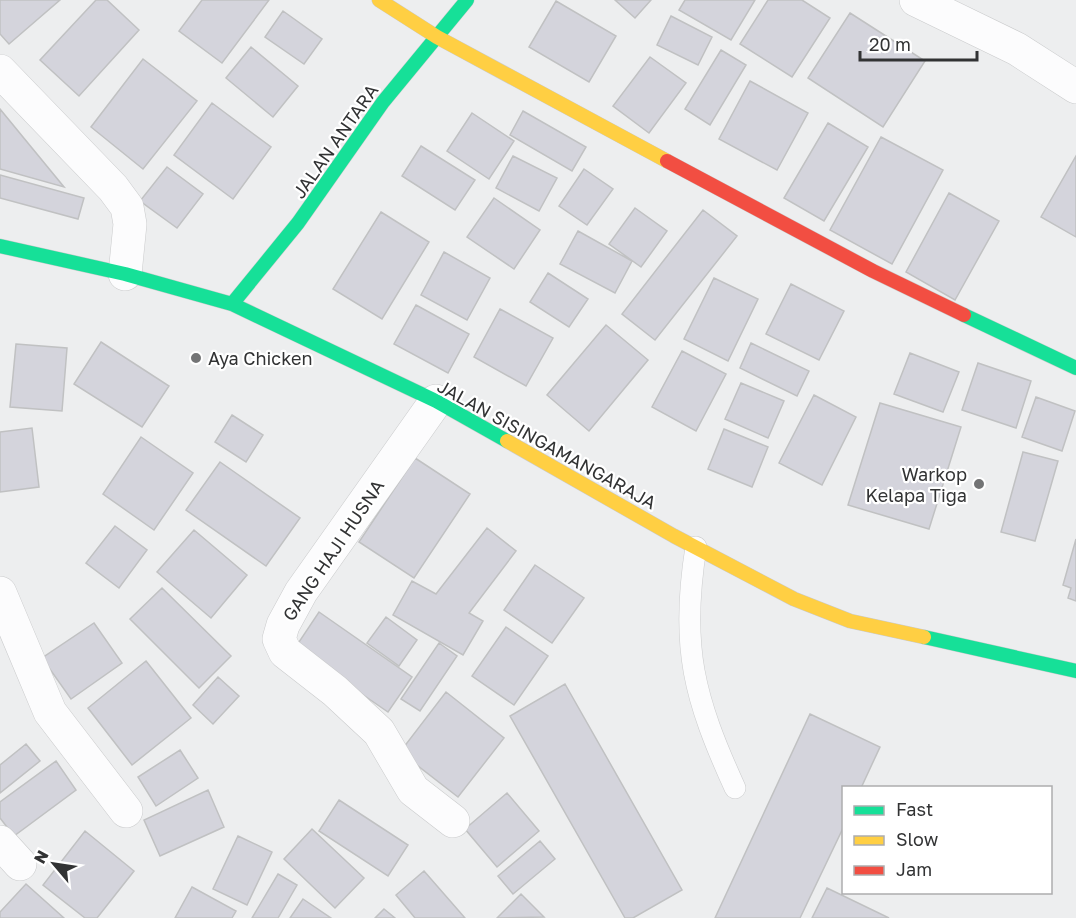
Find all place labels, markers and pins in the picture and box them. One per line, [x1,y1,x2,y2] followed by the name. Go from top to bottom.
[208,347,312,369] place label: Aya Chicken
[189,351,203,365] marker: Aya Chicken
[866,463,967,506] place label: Warkop Kelapa Tiga
[972,477,986,491] marker: Warkop Kelapa Tiga

